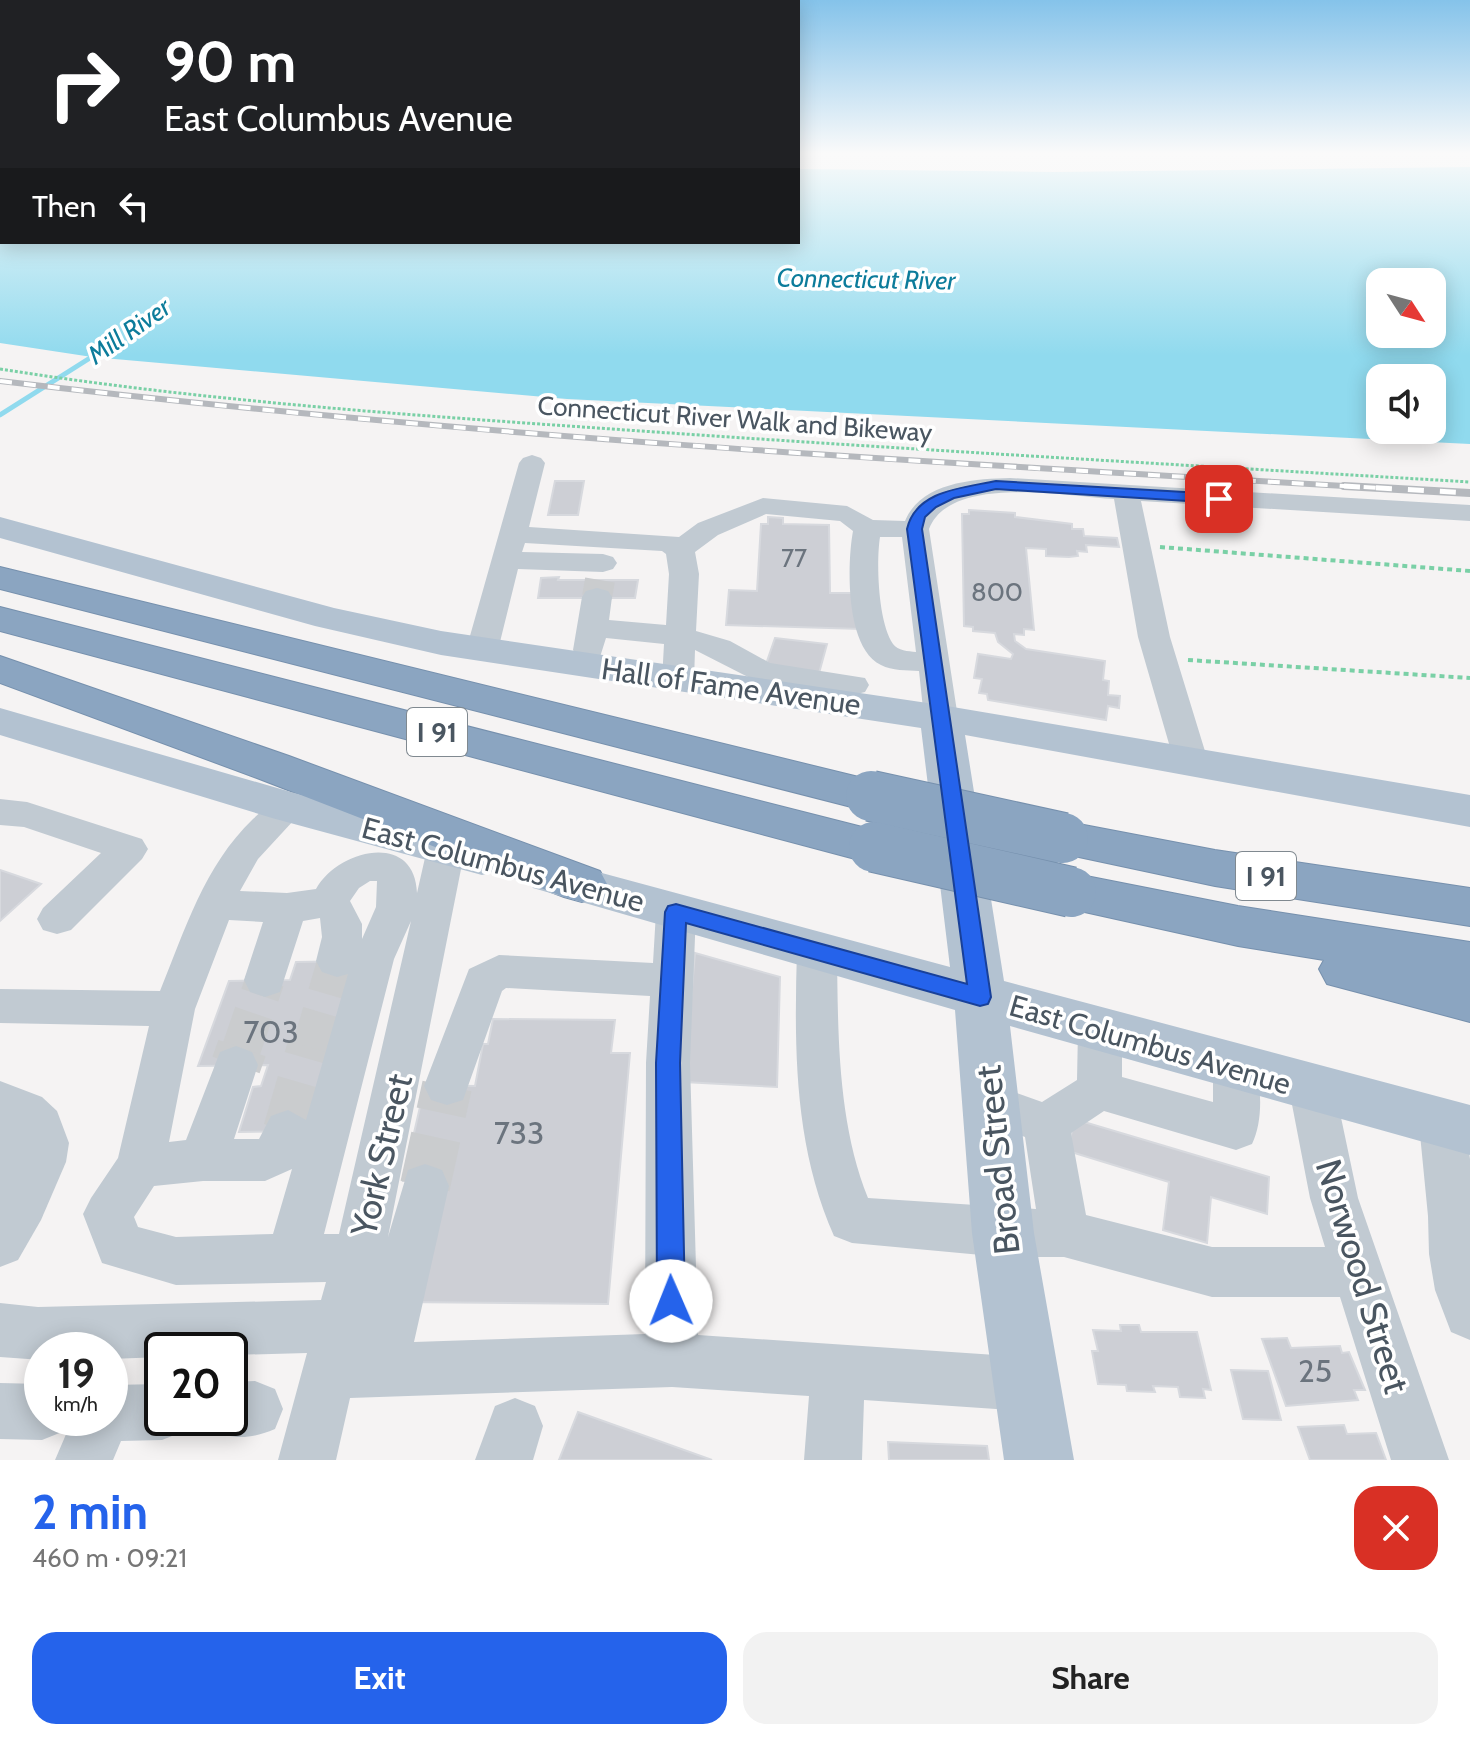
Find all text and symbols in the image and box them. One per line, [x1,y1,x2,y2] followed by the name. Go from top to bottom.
[164,28,296,96] text: 90 m
[32,32,136,136] icon: right
[164,96,513,140] text: East Columbus Avenue
[112,184,156,228] icon: left
[32,188,96,225] text: Then
[776,261,957,297] water label: Connecticut River
[1366,268,1446,348] north arrow
[1366,268,1446,444] map controls
[81,290,177,372] water label: Mill River
[1366,364,1446,444] button: sound
[537,389,933,449] street label: Connecticut River Walk and Bikeway
[1185,465,1253,533] pin
[1197,477,1241,521] icon: arrive
[781,542,807,574] house number: 77
[971,576,1023,608] house number: 800
[599,650,863,723] street label: Hall of Fame Avenue
[407,708,467,756] road number: I 91
[358,809,648,920] street label: East Columbus Avenue
[1236,852,1296,900] road number: I 91
[1005,987,1295,1102] street label: East Columbus Avenue
[243,1012,299,1051] house number: 703
[965,1063,1029,1257] street label: Broad Street
[341,1070,421,1241] street label: York Street
[494,1113,544,1152] house number: 733
[1307,1154,1419,1398] street label: Norwood Street
[629,1259,713,1343] position arrow
[144,1332,248,1436] speed limit sign: 20
[57,1349,95,1398] text: 19
[1298,1351,1332,1390] house number: 25
[54,1392,98,1416] text: km/h
[32,1483,148,1541] text: 2 min
[1354,1486,1438,1570] button: close
[32,1542,187,1574] text: 460 m · 09:21
[32,1632,727,1724] button: Exit
[743,1632,1438,1724] button: Share

